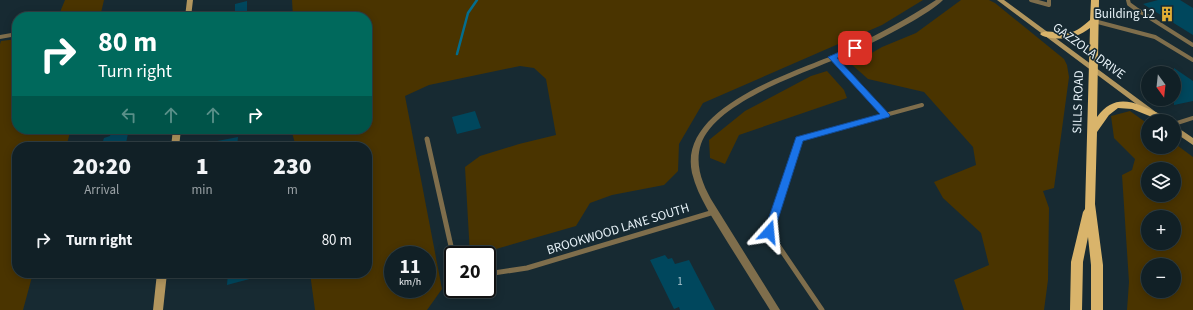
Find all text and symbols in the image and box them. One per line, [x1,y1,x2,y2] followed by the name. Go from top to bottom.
[1094,5,1155,23] place label: Building 12
[1158,5,1176,23] building icon: Building 12
[1049,19,1129,83] street label: GAZZOLA DRIVE
[98,22,157,62] text: 80 m
[32,28,84,80] icon: right
[838,31,872,65] pin
[844,37,866,59] icon: arrive
[98,59,172,84] text: Turn right
[1141,66,1181,106] north arrow
[1141,66,1181,298] map controls
[1068,70,1088,134] street label: SILLS ROAD
[118,104,140,126] icon: left
[160,104,182,126] icon: ahead
[202,104,224,126] icon: ahead
[244,104,266,126] icon: right
[1141,114,1181,154] button: sound
[72,149,131,184] text: 20:20
[196,149,209,184] text: 1
[273,149,312,184] text: 230
[1141,162,1181,202] button: layers
[84,181,119,199] text: Arrival
[192,181,213,199] text: min
[287,181,298,199] text: m
[544,199,692,259] street label: BROOKWOOD LANE SOUTH
[1141,210,1181,250] button: +
[748,211,790,253] position arrow
[32,229,54,251] icon: right
[66,230,132,251] text: Turn right
[322,230,352,251] text: 80 m
[444,246,496,298] speed limit sign: 20
[399,253,421,281] text: 11
[1141,258,1181,298] button: −
[677,274,683,289] house number: 1
[399,275,421,289] text: km/h

